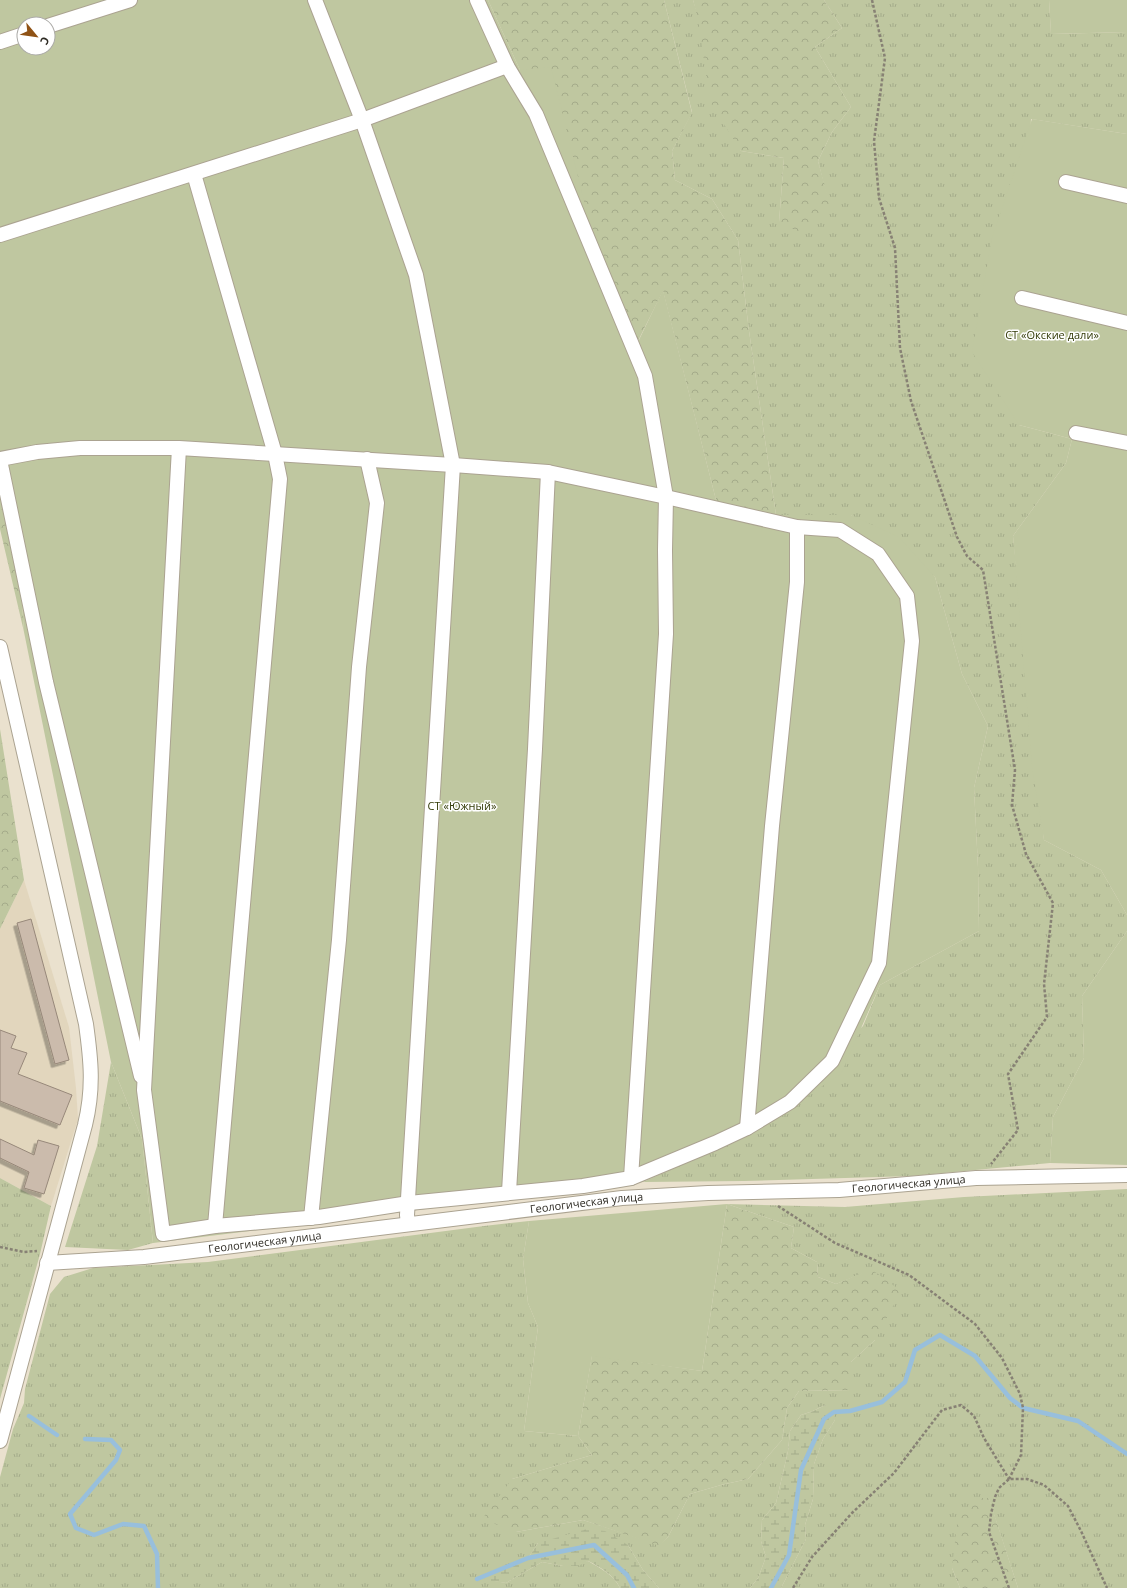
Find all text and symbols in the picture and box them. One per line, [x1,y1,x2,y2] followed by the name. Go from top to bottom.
[16,16,56,56] north arrow
[37,34,53,48] text: С
[1005,327,1099,342] park label: СТ «Окские дали»
[428,798,497,813] park label: СТ «Южный»
[851,1171,966,1196] street label: Геологическая улица
[529,1189,644,1216] street label: Геологическая улица
[207,1227,322,1256] street label: Геологическая улица

